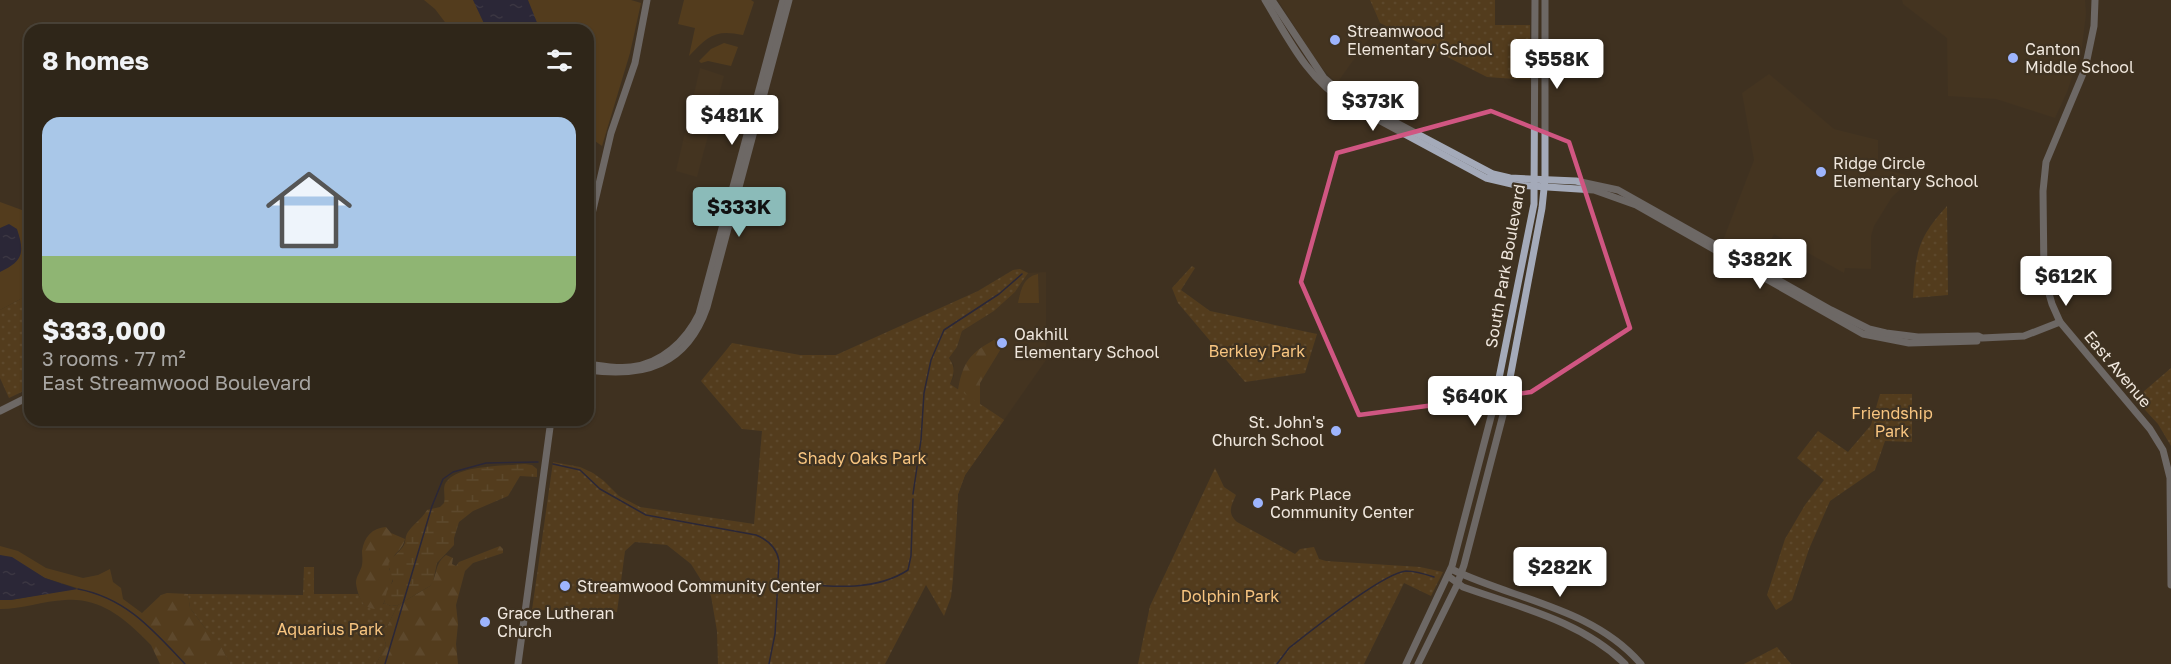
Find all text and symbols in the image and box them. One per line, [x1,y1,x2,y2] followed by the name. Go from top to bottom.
[1347,21,1492,59] place label: Streamwood Elementary School
[1328,33,1342,47] marker: Streamwood Elementary School
[1515,39,1599,90] pin: $558K
[2025,39,2134,77] place label: Canton Middle School
[543,44,576,77] icon: filters
[42,45,149,76] text: 8 homes
[1524,46,1590,70] text: $558K
[2006,51,2020,65] marker: Canton Middle School
[1331,81,1415,132] pin: $373K
[1341,88,1405,112] text: $373K
[690,95,774,146] pin: $481K
[700,102,764,126] text: $481K
[1833,153,1978,191] place label: Ridge Circle Elementary School
[255,156,363,264] icon: home
[1814,165,1828,179] marker: Ridge Circle Elementary School
[1481,183,1529,349] street label: South Park Boulevard
[697,187,781,238] pin: $333K
[707,194,771,218] text: $333K
[1718,239,1802,290] pin: $382K
[1727,246,1793,270] text: $382K
[2024,256,2108,307] pin: $612K
[2034,263,2098,287] text: $612K
[42,315,166,346] text: $333,000
[1014,324,1159,362] place label: Oakhill Elementary School
[2080,327,2156,411] street label: East Avenue
[995,336,1009,350] marker: Oakhill Elementary School
[1209,341,1305,361] park label: Berkley Park
[42,346,186,370] text: 3 rooms · 77 m²
[42,370,311,394] text: East Streamwood Boulevard
[1433,376,1517,427] pin: $640K
[1442,383,1508,407] text: $640K
[1851,403,1933,441] park label: Friendship Park
[1212,412,1324,450] place label: St. John's Church School
[1329,424,1343,438] marker: St. John's Church School
[798,448,926,468] park label: Shady Oaks Park
[1270,484,1414,522] place label: Park Place Community Center
[1251,496,1265,510] marker: Park Place Community Center
[1518,547,1602,598] pin: $282K
[1527,554,1593,578] text: $282K
[577,576,822,596] place label: Streamwood Community Center
[558,579,572,593] marker: Streamwood Community Center
[1181,586,1279,606] park label: Dolphin Park
[497,603,614,641] place label: Grace Lutheran Church
[478,615,492,629] marker: Grace Lutheran Church
[277,619,383,639] park label: Aquarius Park

